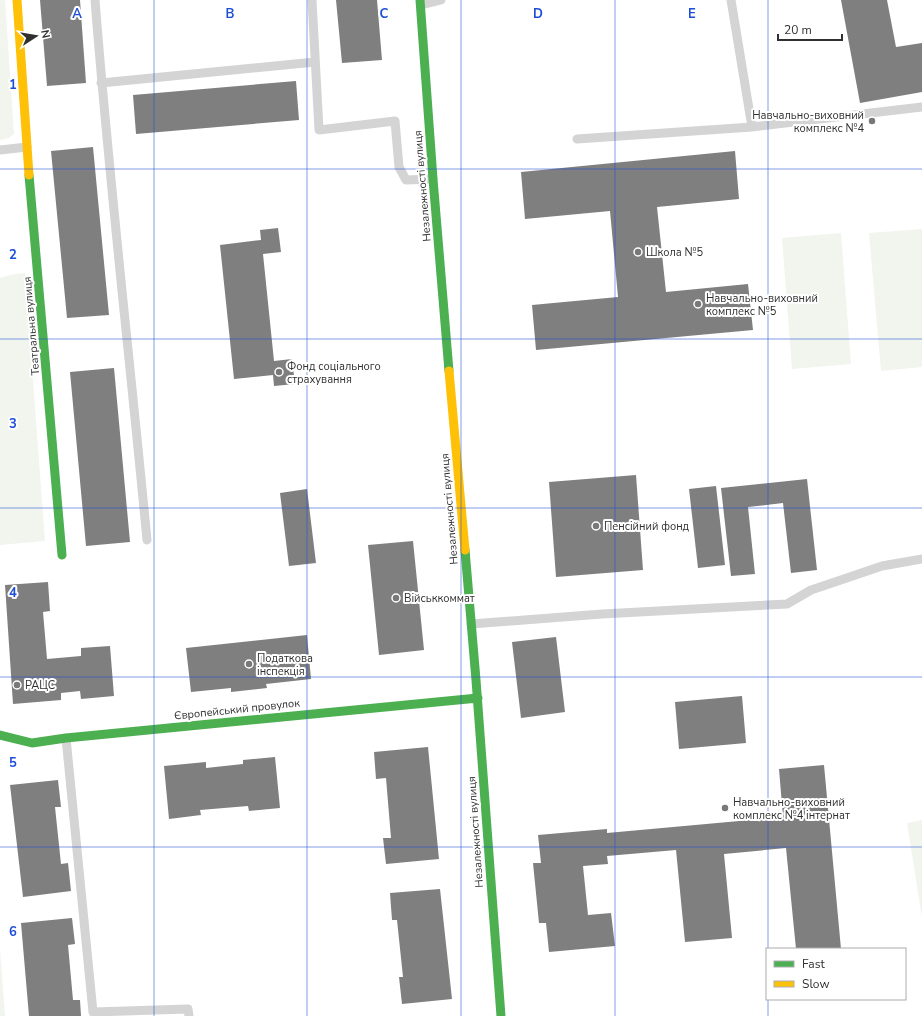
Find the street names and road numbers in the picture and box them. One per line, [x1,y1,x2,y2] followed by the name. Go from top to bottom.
[410,130,435,242] street label: Незалежності вулиця
[20,276,43,376] street label: Театральна вулиця
[437,453,462,565] street label: Незалежності вулиця
[173,695,301,724] street label: Європейський провулок
[464,776,487,888] street label: Незалежності вулиця

